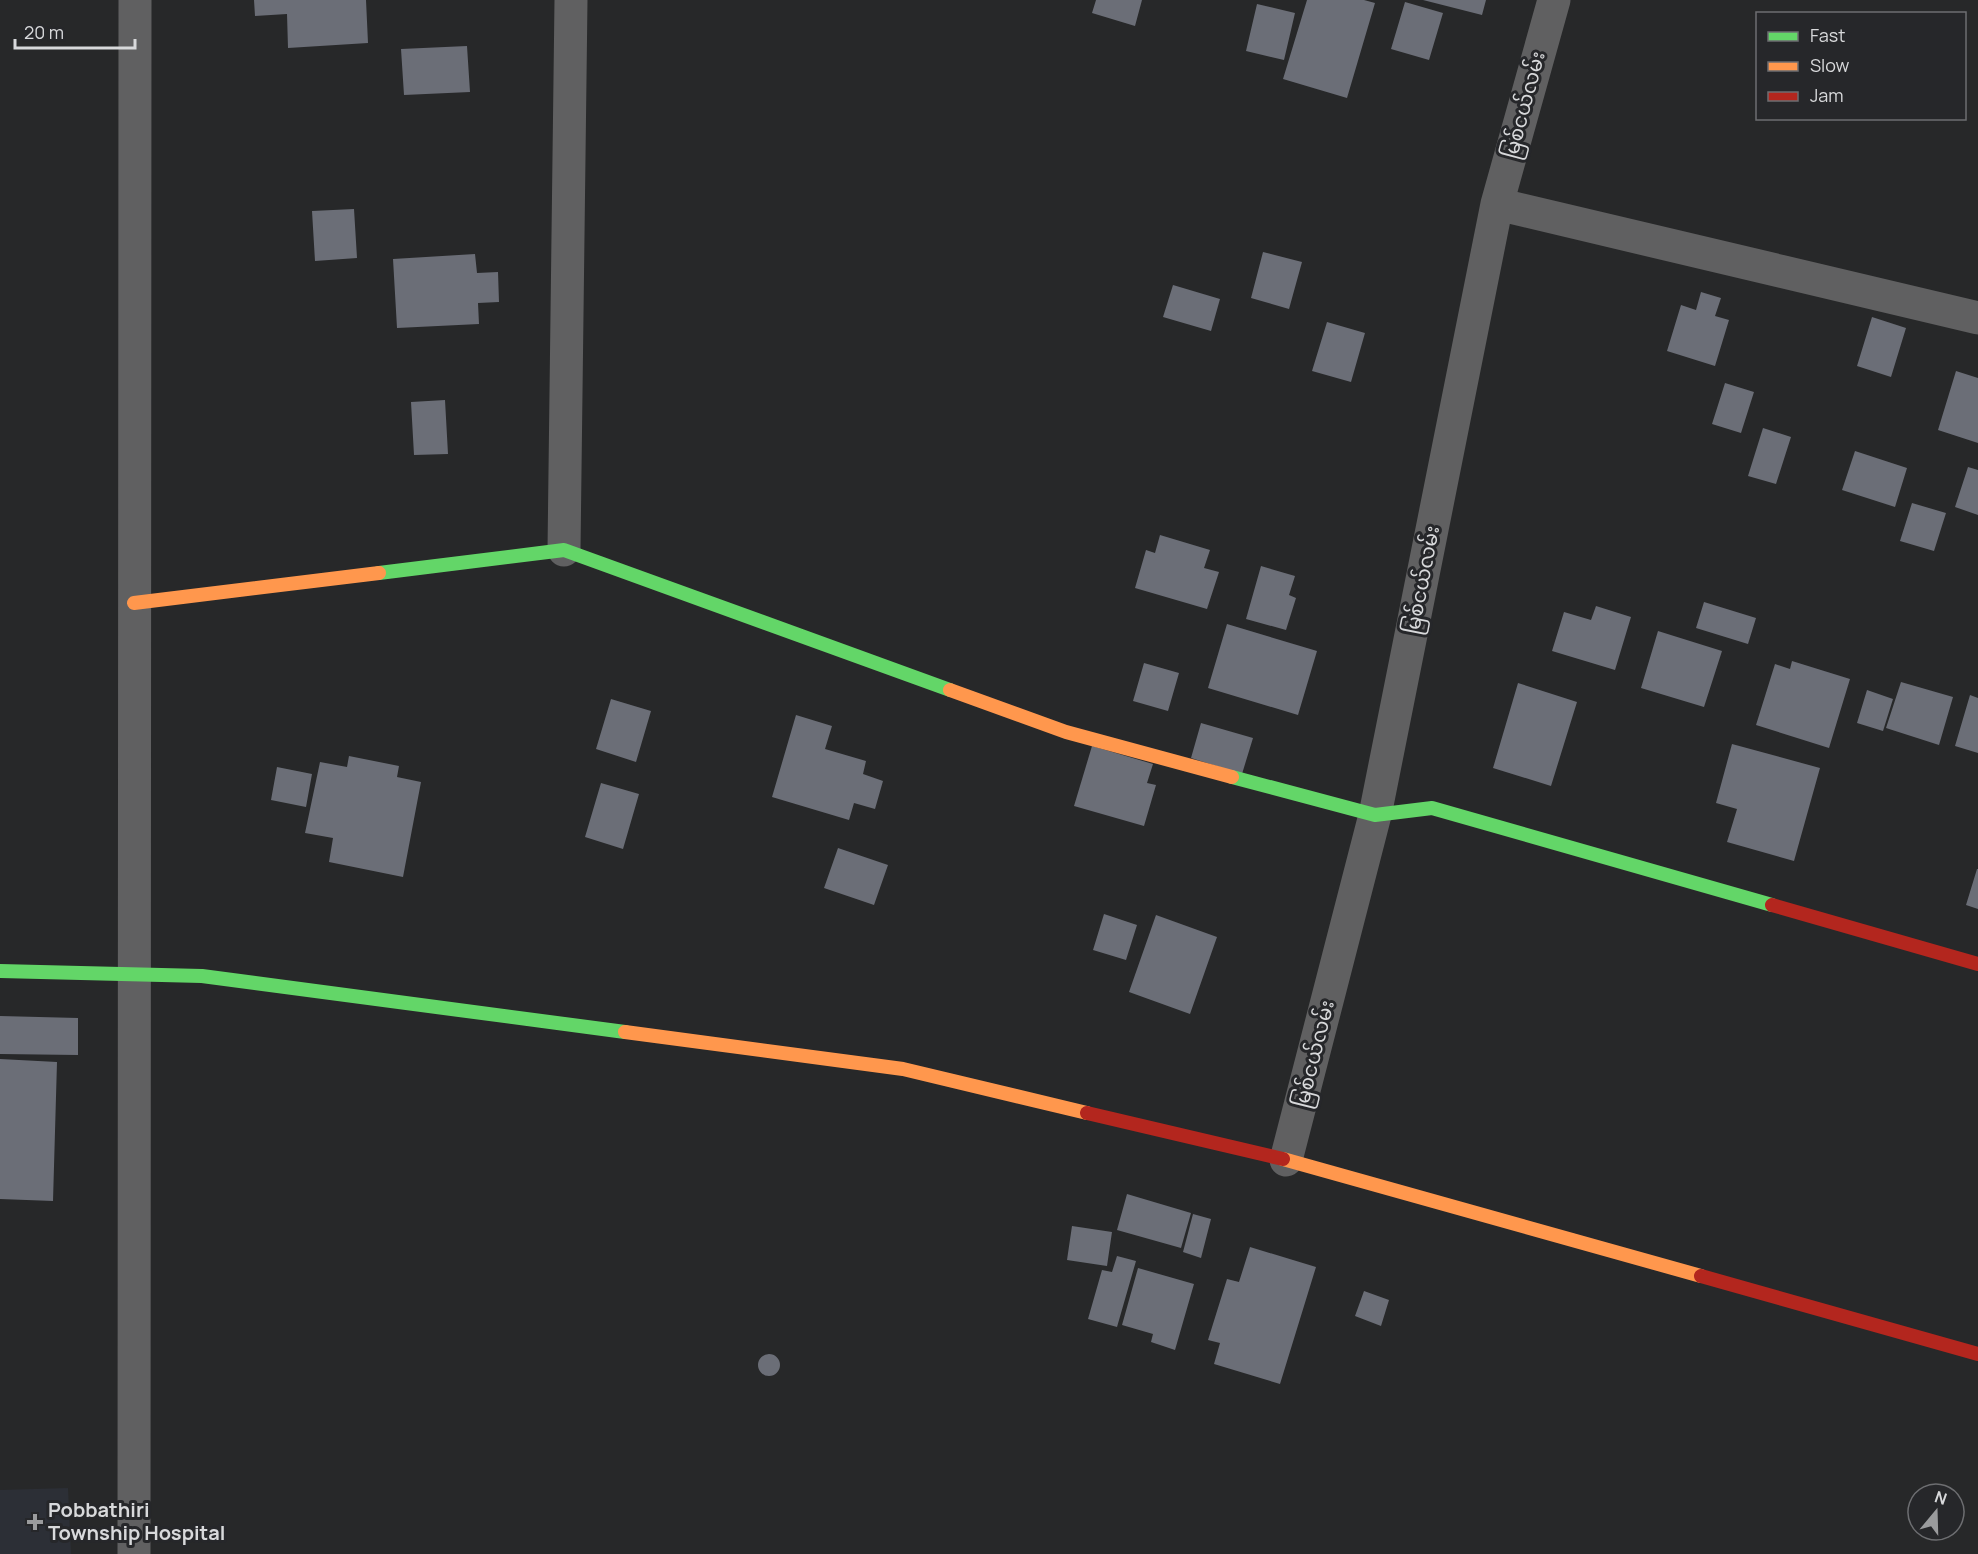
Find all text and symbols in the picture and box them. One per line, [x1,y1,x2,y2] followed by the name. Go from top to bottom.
[15,12,135,50] scale bar
[1756,12,1966,120] legend
[24,20,64,44] text: 20 m
[1810,23,1845,47] text: Fast
[1496,48,1554,162] street label: မြစ်ငယ်လမ်း
[1810,53,1850,77] text: Slow
[1810,83,1844,107] text: Jam
[1398,523,1448,637] street label: မြစ်ငယ်လမ်း
[1287,997,1343,1111] street label: မြစ်ငယ်လမ်း
[1906,1482,1966,1542] north arrow
[1932,1486,1950,1510] text: N
[48,1496,225,1546] place label: Pobbathiri Township Hospital
[26,1513,44,1531] marker: Pobbathiri Township Hospital

